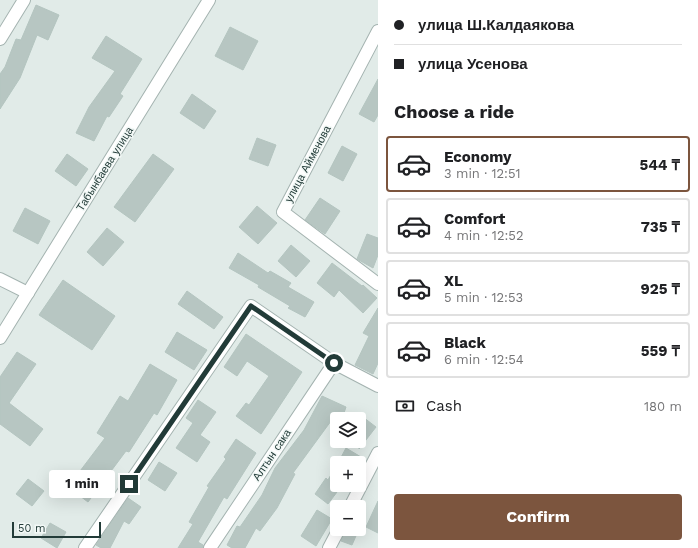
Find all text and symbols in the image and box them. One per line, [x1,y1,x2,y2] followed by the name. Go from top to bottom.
[418,16,574,34] text: улица Ш.Калдаякова
[418,55,528,73] text: улица Усенова
[394,101,514,122] text: Choose a ride
[282,123,334,205] street label: улица Айменова
[74,124,137,213] street label: Табынбаева улица
[396,146,432,182] icon: car
[444,148,511,166] text: Economy
[639,156,680,174] text: 544 ₸
[444,166,521,181] text: 3 min · 12:51
[396,208,432,244] icon: car
[444,210,505,228] text: Comfort
[641,218,680,236] text: 735 ₸
[444,228,523,243] text: 4 min · 12:52
[396,270,432,306] icon: car
[444,272,463,290] text: XL
[641,280,680,298] text: 925 ₸
[444,290,523,305] text: 5 min · 12:53
[396,332,432,368] icon: car
[444,334,486,352] text: Black
[641,342,680,360] text: 559 ₸
[444,352,524,367] text: 6 min · 12:54
[325,354,343,372] route start
[394,395,416,417] icon: cash
[426,397,462,415] text: Cash
[644,399,682,414] text: 180 m
[330,412,366,536] map controls
[330,412,366,448] button: layers
[250,426,294,483] street label: Алтын сака
[330,456,366,492] button: +
[49,470,115,498] callout: 1 min
[120,475,138,493] route end
[65,476,99,491] text: 1 min
[394,494,682,540] button: Confirm
[330,500,366,536] button: −
[12,520,101,539] scale bar
[18,522,45,535] text: 50 m

